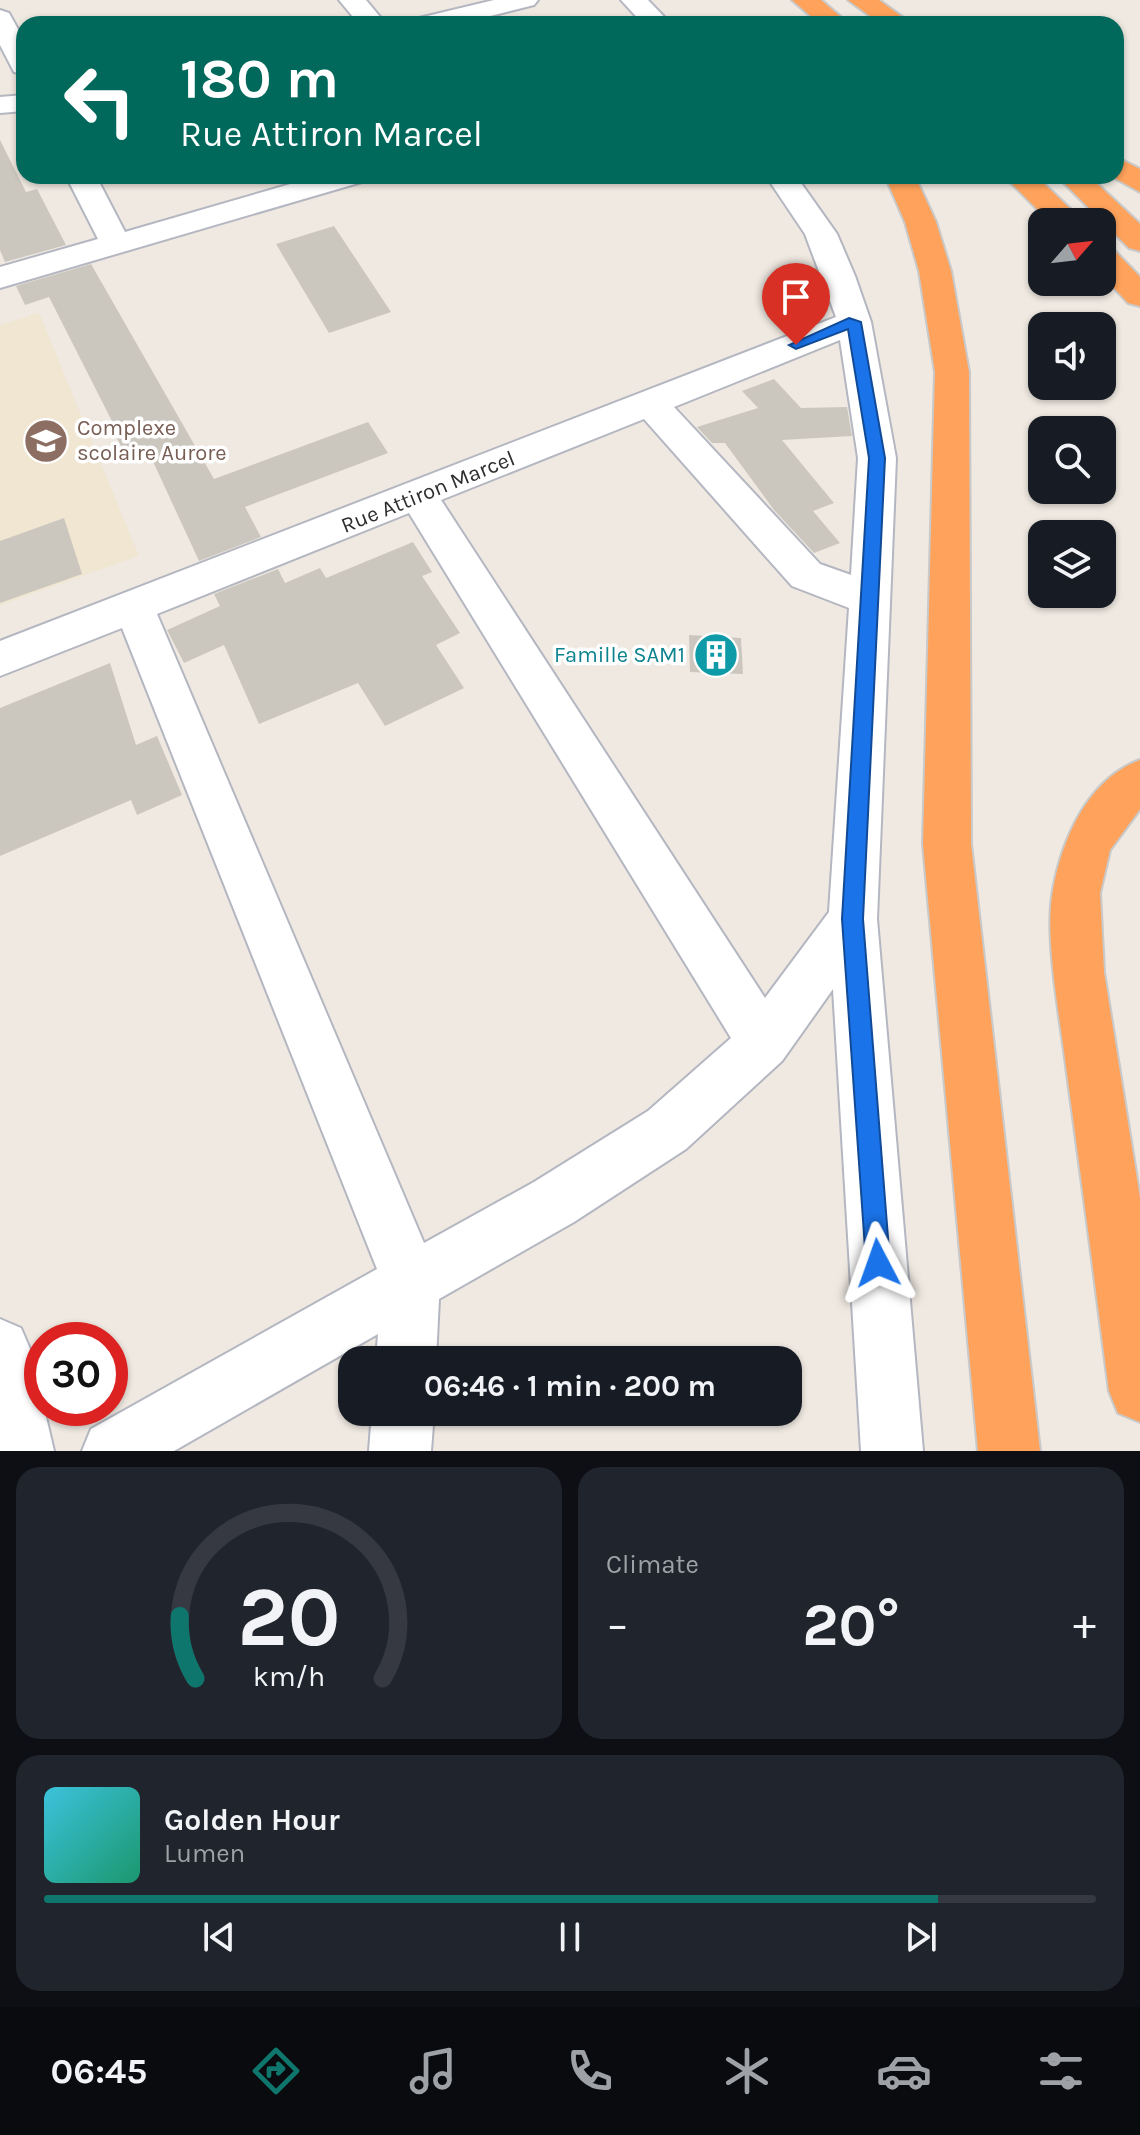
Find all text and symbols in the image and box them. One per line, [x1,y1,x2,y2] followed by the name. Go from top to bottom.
[180,46,339,111] text: 180 m
[48,48,152,152] icon: left
[180,113,483,155] text: Rue Attiron Marcel
[1028,208,1116,296] north arrow
[1028,208,1116,608] map controls
[762,263,830,345] pin
[774,275,818,319] icon: arrive
[1028,312,1116,400] button: sound
[77,415,226,466] place label: Complexe scolaire Aurore
[1028,416,1116,504] button: search
[22,417,70,465] school or university icon: Complexe scolaire Aurore
[337,445,519,539] street label: Rue Attiron Marcel
[1028,520,1116,608] button: layers
[692,631,740,679] building icon: Famille SAM1
[554,642,685,668] place label: Famille SAM1
[836,1221,920,1305] position arrow
[24,1322,128,1426] speed limit sign: 30
[424,1368,716,1404] text: 06:46 · 1 min · 200 m
[606,1549,699,1580] text: Climate
[238,1569,340,1666] text: 20
[802,1590,900,1660] text: 20°
[606,1599,629,1650] text: −
[1073,1599,1096,1650] text: +
[253,1660,325,1693] text: km/h
[164,1802,340,1838] text: Golden Hour
[164,1838,245,1869] text: Lumen
[197,1915,241,1959] icon: previous
[548,1915,592,1959] icon: pause
[899,1915,943,1959] icon: next
[248,2043,304,2099] icon: directions
[405,2043,461,2099] icon: music
[562,2043,618,2099] icon: phone
[719,2043,775,2099] icon: climate
[876,2043,932,2099] icon: car
[1033,2043,1089,2099] icon: filters
[51,2050,147,2092] text: 06:45

